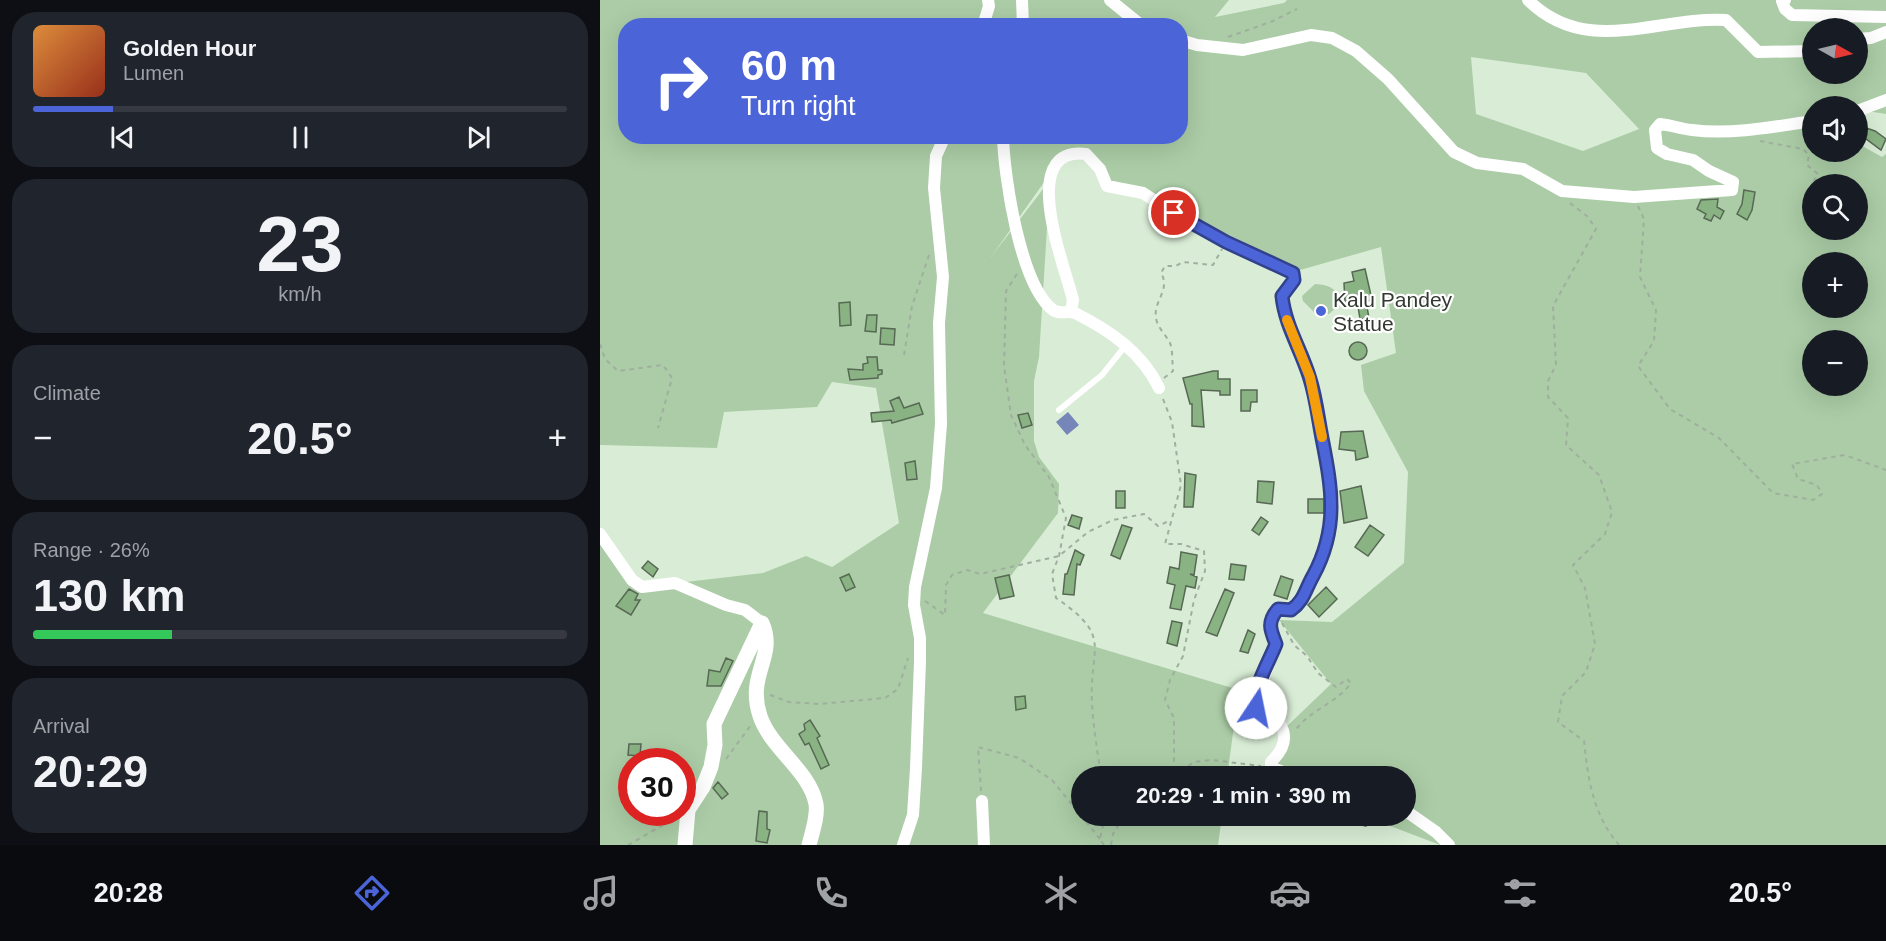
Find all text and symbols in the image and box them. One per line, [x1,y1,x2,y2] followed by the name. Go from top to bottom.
[1802,18,1868,84] north arrow
[1802,18,1868,396] map controls
[123,36,256,61] text: Golden Hour
[642,42,720,120] icon: right
[741,42,837,89] text: 60 m
[123,62,184,84] text: Lumen
[741,91,856,121] text: Turn right
[1802,96,1868,162] button: sound
[106,121,139,154] icon: previous
[284,121,317,154] icon: pause
[462,121,495,154] icon: next
[1802,174,1868,240] button: search
[1148,187,1199,238] pin
[1157,196,1190,229] icon: arrive
[257,200,343,288] text: 23
[1802,252,1868,318] button: +
[278,283,322,305] text: km/h
[1333,288,1453,335] place label: Kalu Pandey Statue
[1314,304,1328,318] marker: Kalu Pandey Statue
[1802,330,1868,396] button: −
[33,382,101,404] text: Climate
[247,413,353,464] text: 20.5°
[33,419,52,456] text: −
[548,419,567,456] text: +
[33,539,150,561] text: Range · 26%
[33,570,186,621] text: 130 km
[1224,676,1288,740] position arrow
[33,715,90,737] text: Arrival
[33,746,148,797] text: 20:29
[618,748,696,826] speed limit sign: 30
[1136,783,1351,808] text: 20:29 · 1 min · 390 m
[351,872,393,914] icon: directions
[580,872,622,914] icon: music
[810,872,852,914] icon: phone
[1040,872,1082,914] icon: climate
[1269,872,1311,914] icon: car
[1499,872,1541,914] icon: filters
[94,878,163,908] text: 20:28
[1729,878,1792,908] text: 20.5°

